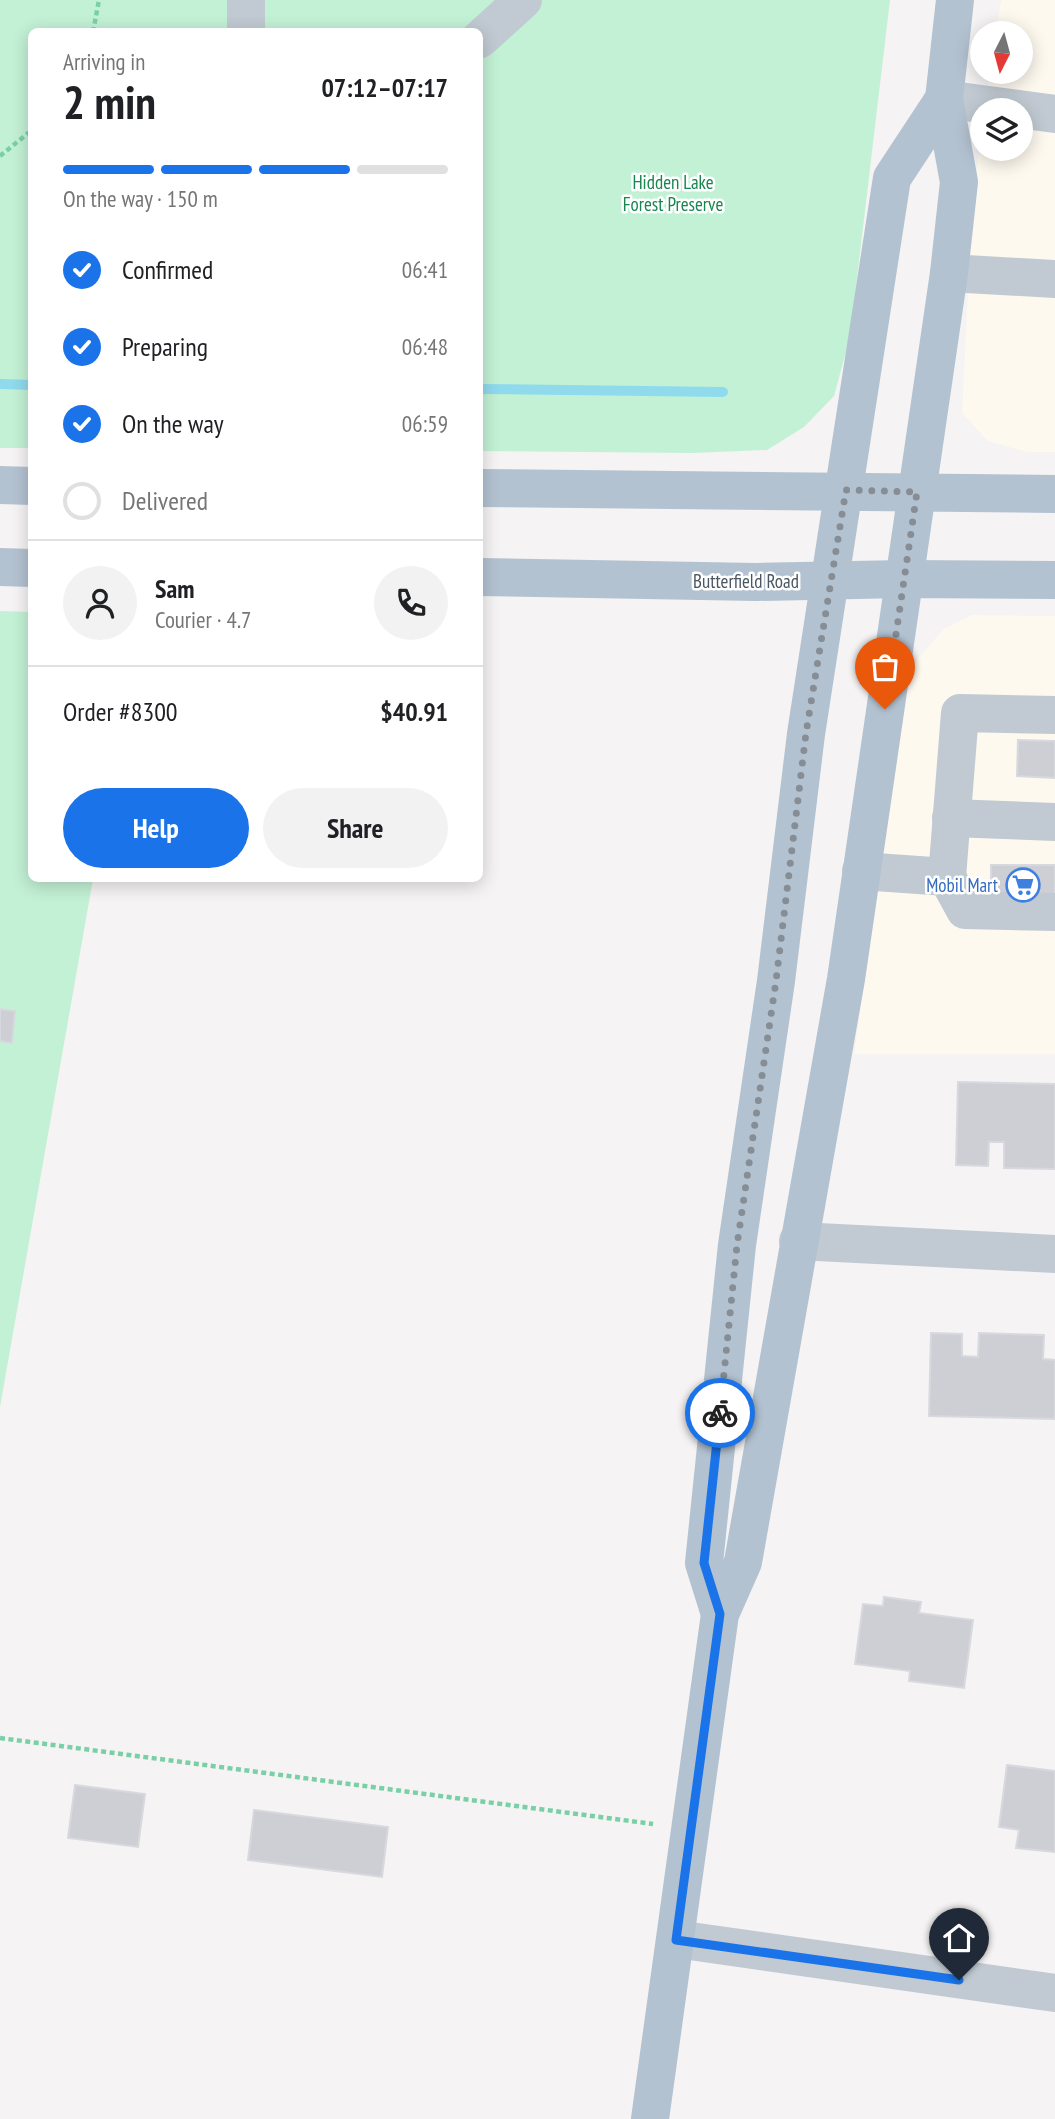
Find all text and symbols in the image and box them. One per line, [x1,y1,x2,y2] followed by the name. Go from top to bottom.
[970,21,1032,84] north arrow
[970,21,1033,161] map controls
[63,47,145,76] text: Arriving in
[321,71,448,104] text: 07:12–07:17
[63,72,156,132] text: 2 min
[970,98,1033,161] button: layers
[623,170,723,216] park label: Hidden Lake Forest Preserve
[63,184,218,213] text: On the way · 150 m
[63,251,101,289] icon: check
[122,253,213,286] text: Confirmed
[402,255,448,284] text: 06:41
[63,328,101,366] icon: check
[122,330,208,363] text: Preparing
[402,332,448,361] text: 06:48
[63,405,101,443] icon: check
[122,407,224,440] text: On the way
[402,409,448,438] text: 06:59
[122,484,208,517] text: Delivered
[63,566,137,640] button: person
[374,566,448,640] button: phone
[693,569,799,593] street label: Butterfield Road
[155,572,194,605] text: Sam
[155,605,251,634] text: Courier · 4.7
[855,637,915,709] pin
[866,648,904,686] icon: bag
[63,695,178,728] text: Order #8300
[380,695,448,728] text: $40.91
[63,788,249,868] button: Help
[263,788,448,868] button: Share
[1004,866,1042,904] supermarket icon: Mobil Mart
[926,873,999,897] place label: Mobil Mart
[685,1378,755,1448] courier
[701,1394,739,1432] icon: bike
[929,1908,989,1980] pin
[940,1919,978,1957] icon: home

